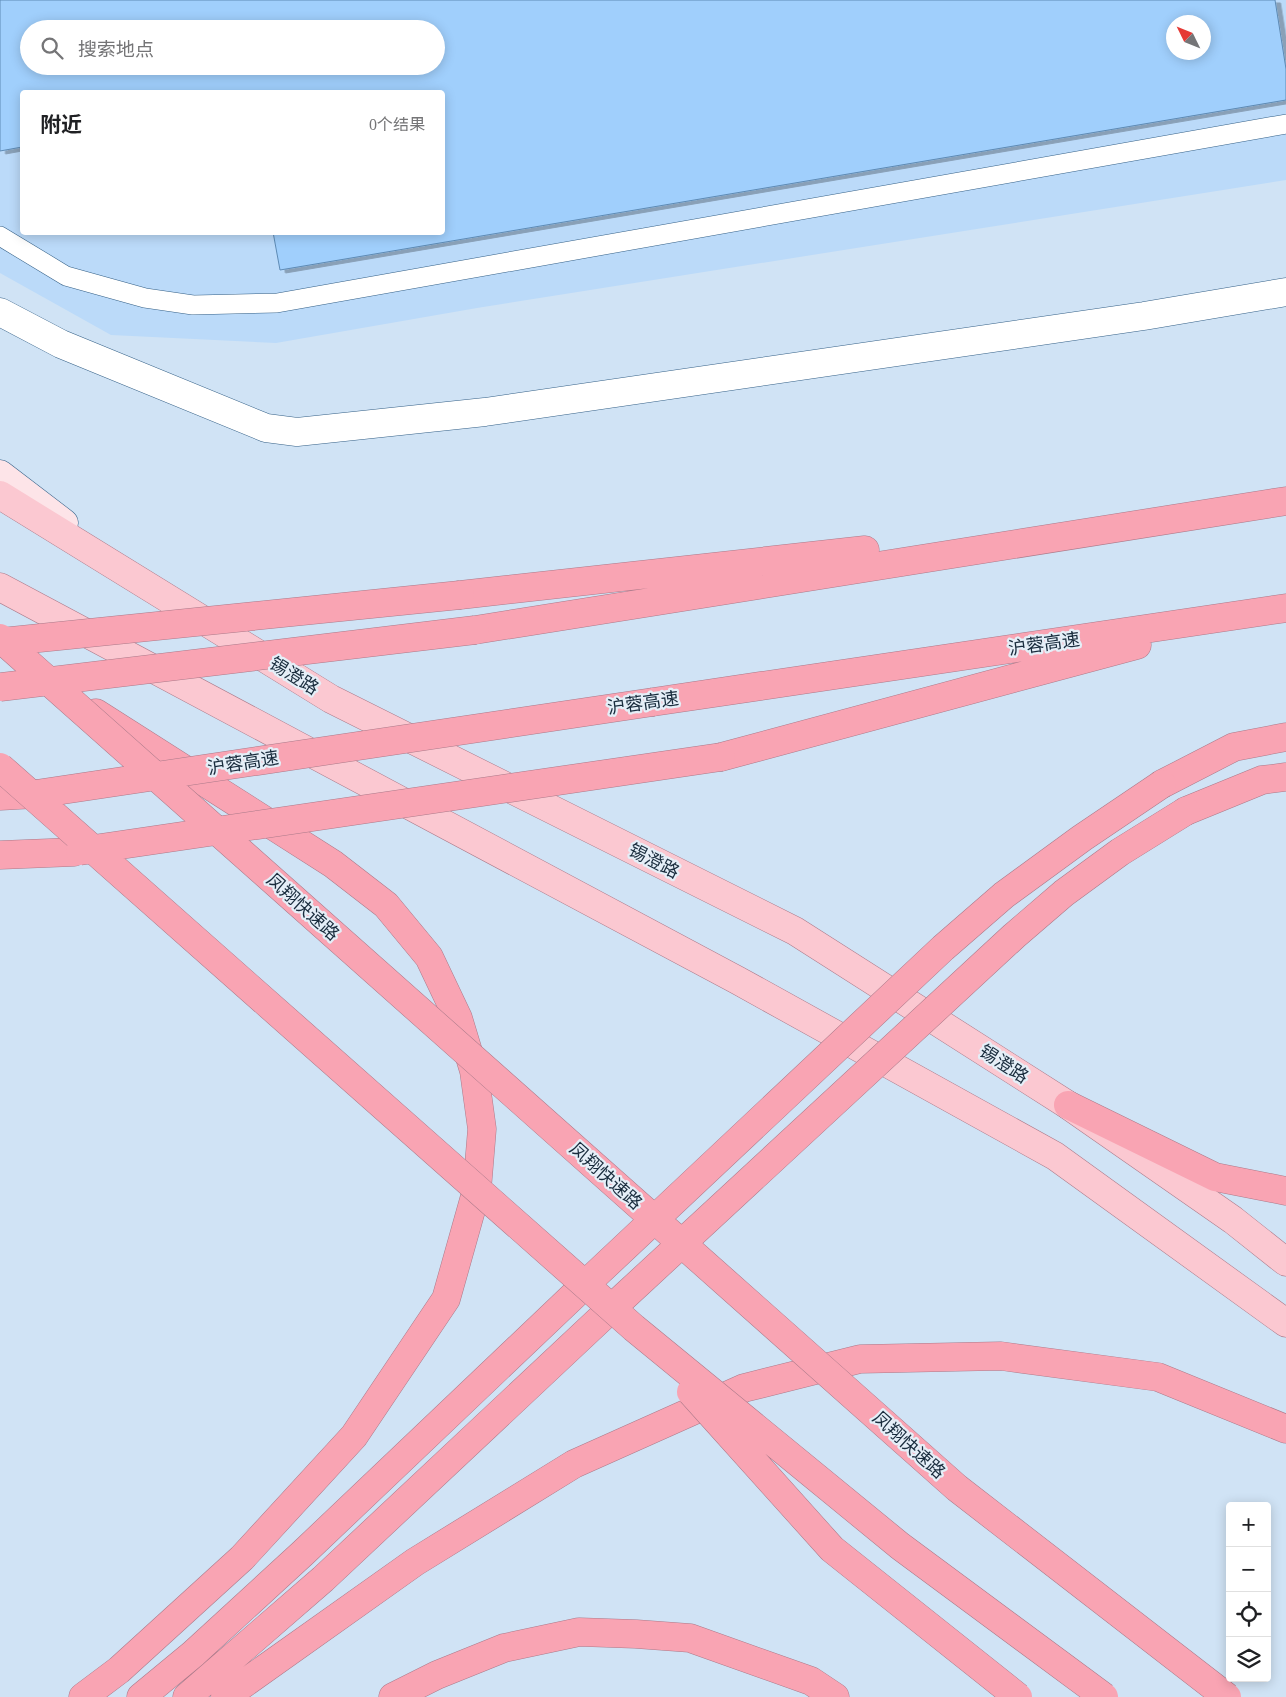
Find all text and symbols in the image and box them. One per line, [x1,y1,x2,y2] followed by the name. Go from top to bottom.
[1166,15,1211,60] north arrow
[20,20,445,75] search box
[38,34,66,62] icon: search
[78,39,154,60] text: 搜索地点
[40,113,82,137] text: 附近
[369,116,425,133] text: 0个结果
[1007,629,1081,659] street label: 沪蓉高速
[266,653,322,699] street label: 锡澄路
[606,688,680,718] street label: 沪蓉高速
[206,747,280,779] street label: 沪蓉高速
[625,840,683,882] street label: 锡澄路
[263,869,343,945] street label: 凤翔快速路
[976,1041,1032,1087] street label: 锡澄路
[566,1138,646,1214] street label: 凤翔快速路
[869,1407,949,1483] street label: 凤翔快速路
[1226,1502,1271,1682] map controls
[1226,1502,1271,1547] button: +
[1226,1547,1271,1592] button: −
[1226,1592,1271,1637] button: locate
[1226,1637,1271,1682] button: layers

